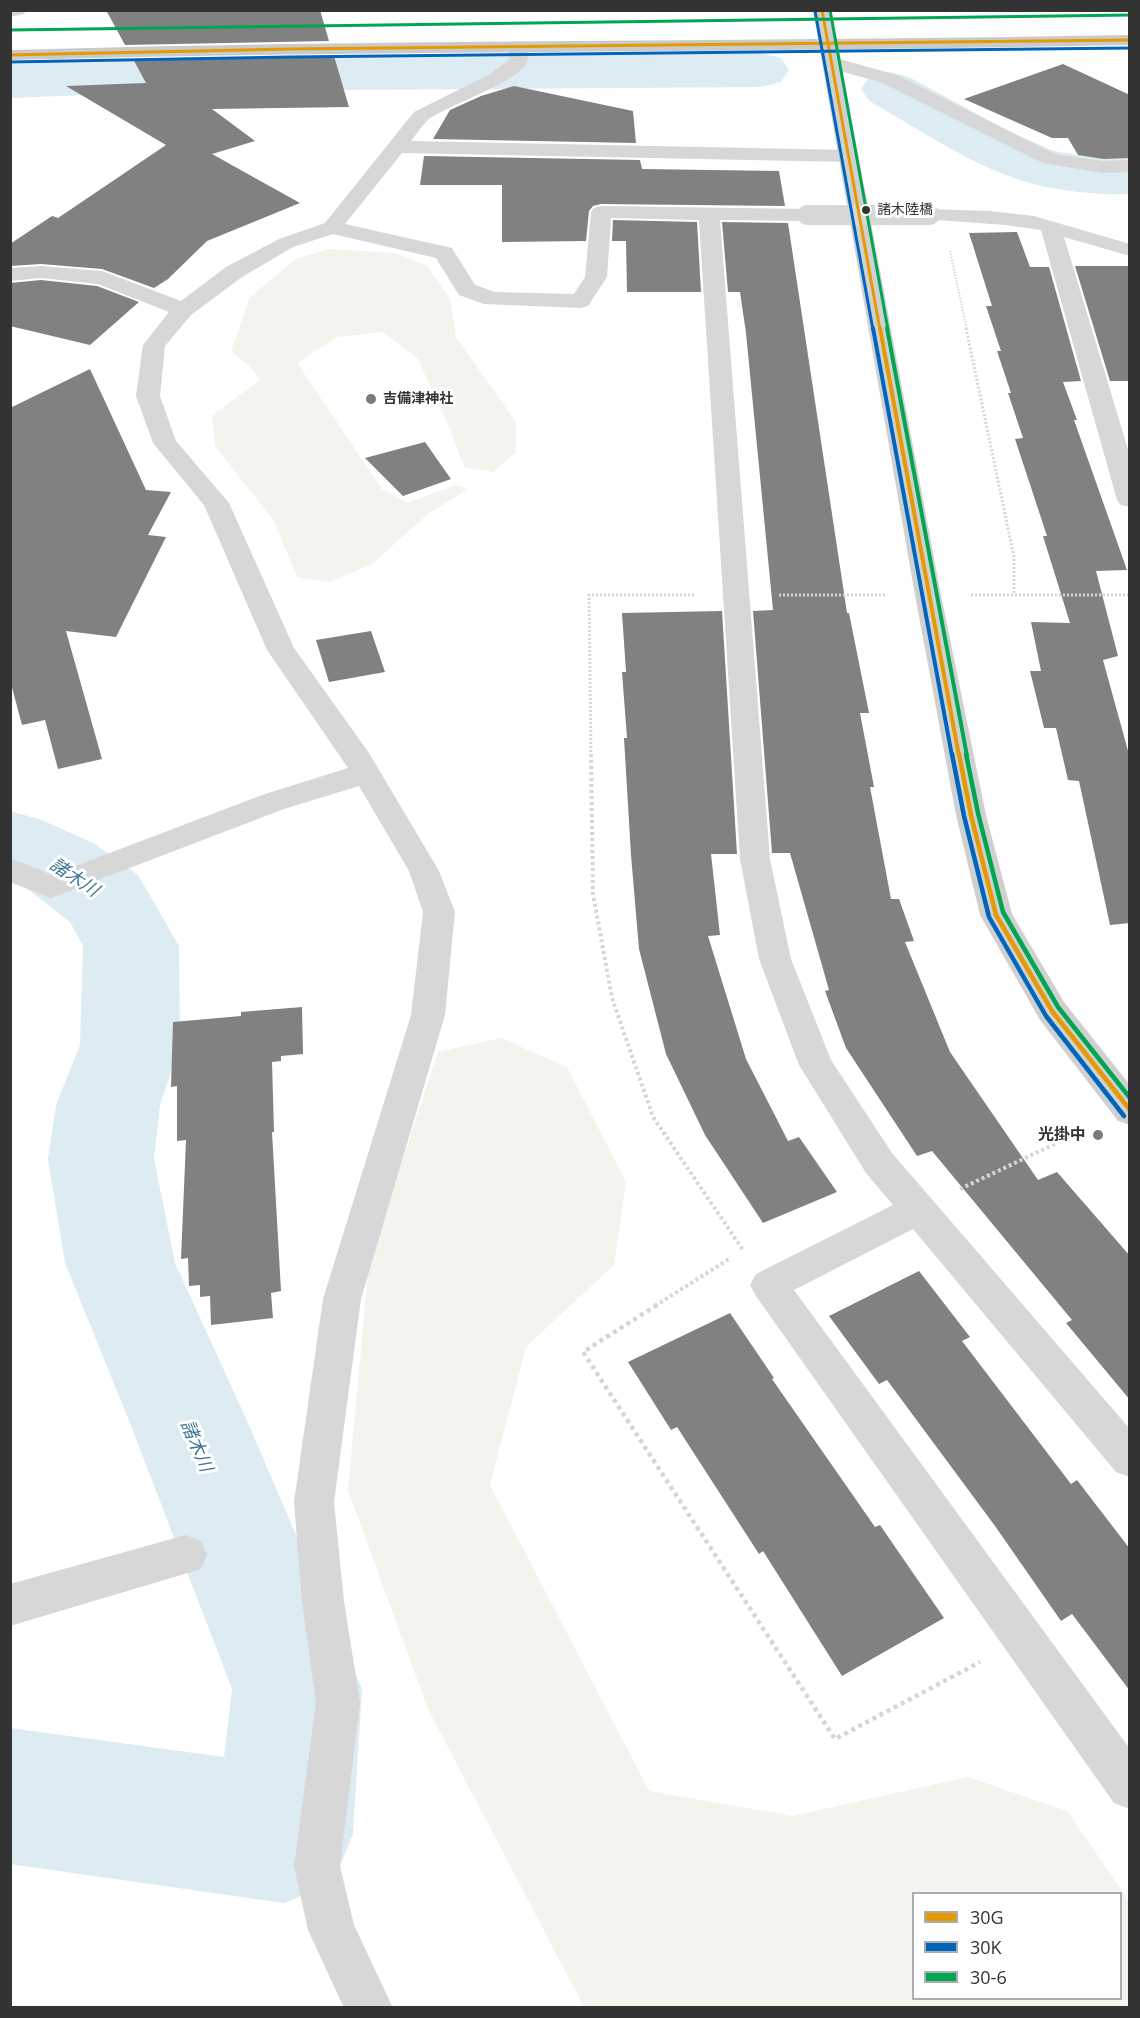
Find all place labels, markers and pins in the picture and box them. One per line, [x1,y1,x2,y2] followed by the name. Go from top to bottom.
[877,202,933,218] place label: 諸木陸橋
[860,204,872,216] marker: 諸木陸橋
[383,391,453,407] place label: 吉備津神社
[364,392,378,406] marker: 吉備津神社
[1038,1125,1086,1145] place label: 光掛中
[1091,1128,1105,1142] marker: 光掛中

